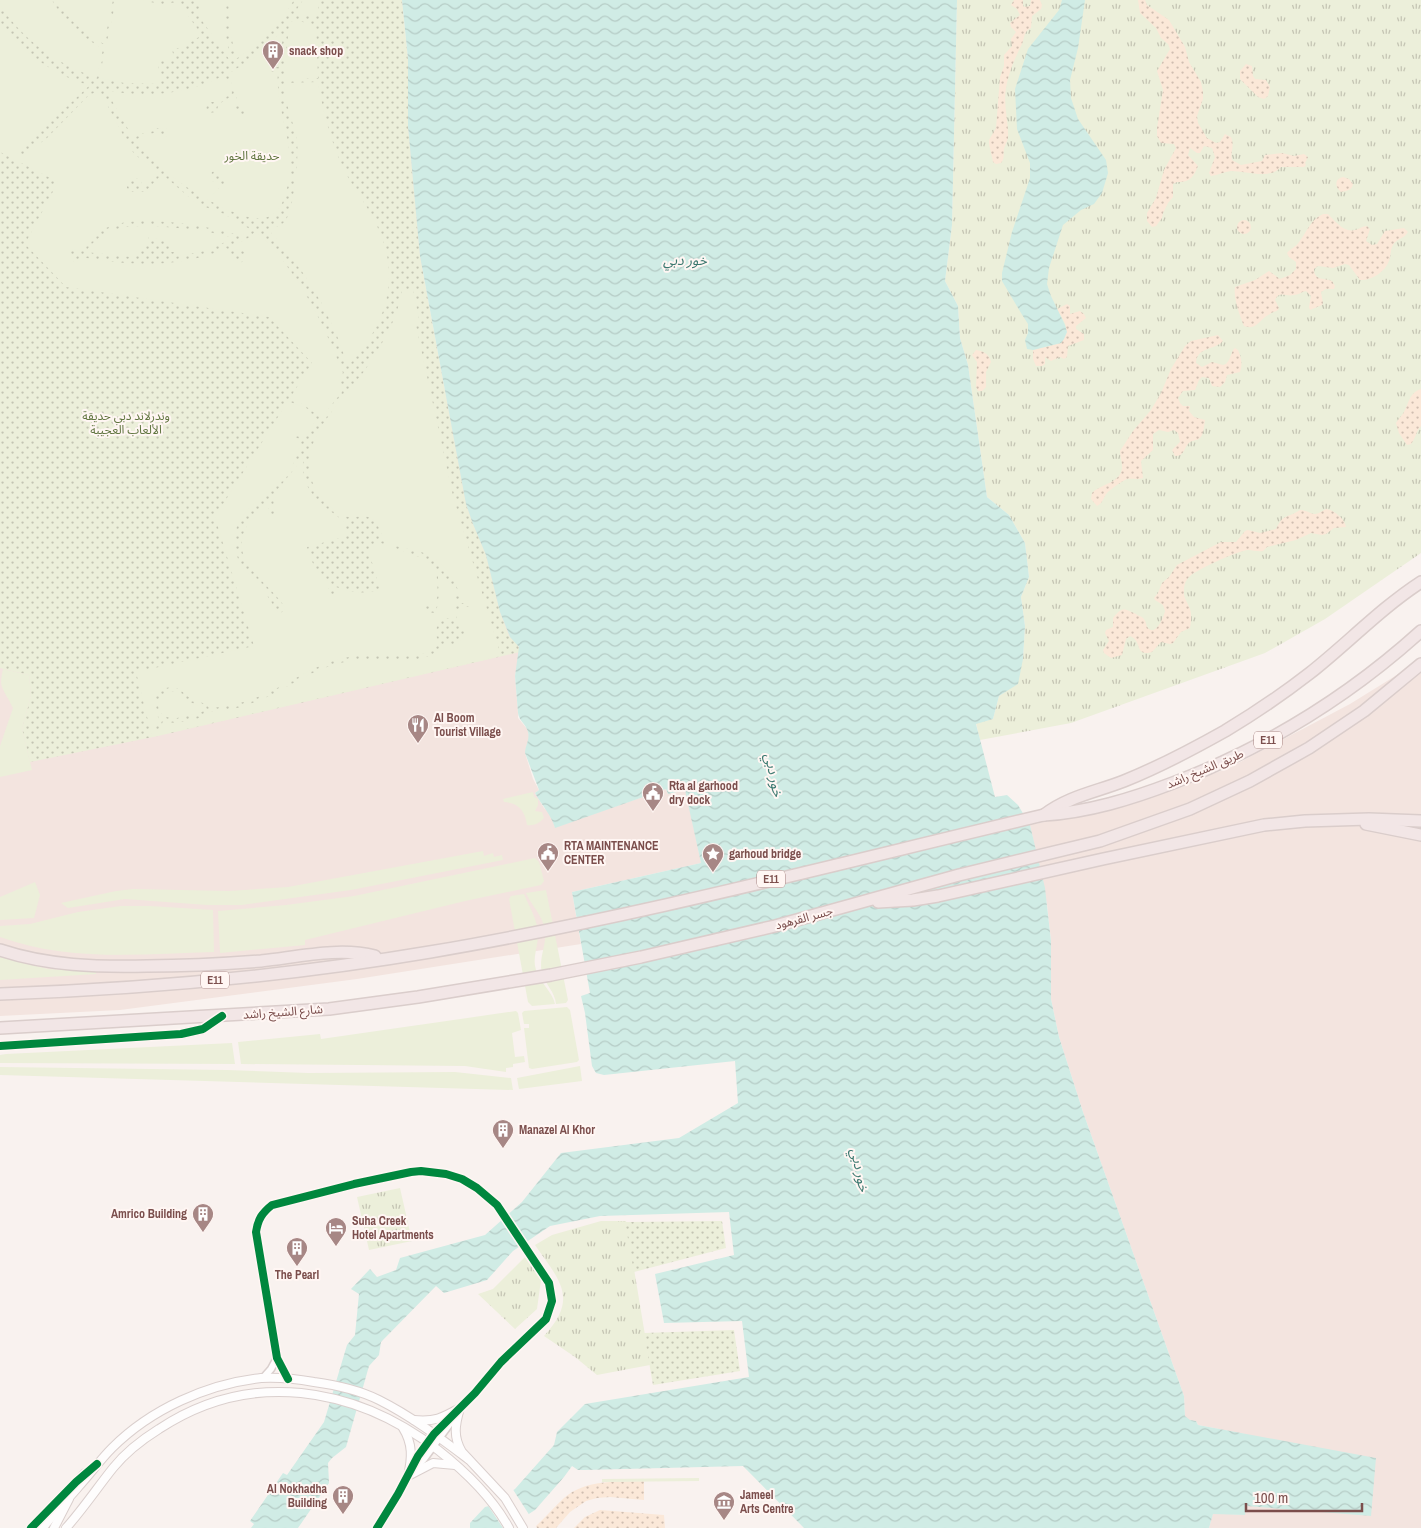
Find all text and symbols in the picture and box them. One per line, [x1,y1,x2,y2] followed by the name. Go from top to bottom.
[261,39,285,70] building icon: snack shop
[289,43,343,59] place label: snack shop
[223,148,280,164] park label: حديقة الخور
[663,251,708,271] water label: خور دبي
[82,408,170,438] park label: وندرلاند دبي حديقة الألعاب العجيبة
[434,710,501,740] place label: Al Boom Tourist Village
[406,713,430,744] restaurant icon: Al Boom Tourist Village
[1254,732,1282,748] road number: E11
[1164,746,1246,793] street label: طريق الشيخ راشد
[758,752,788,800] water label: خور دبي
[669,778,738,808] place label: Rta al garhood dry dock
[641,781,665,812] public building icon: Rta al garhood dry dock
[564,838,659,868] place label: RTA MAINTENANCE CENTER
[536,841,560,872] public building icon: RTA MAINTENANCE CENTER
[701,842,725,873] place icon: garhoud bridge
[729,846,802,862] place label: garhoud bridge
[757,871,785,888] road number: E11
[773,903,835,933] street label: جسر القرهود
[201,972,229,988] road number: E11
[243,1001,324,1024] street label: شارع الشيخ راشد
[491,1118,515,1149] building icon: Manazel Al Khor
[519,1122,595,1138] place label: Manazel Al Khor
[844,1147,874,1195] water label: خور دبي
[191,1202,215,1233] building icon: Amrico Building
[111,1206,187,1222] place label: Amrico Building
[352,1213,434,1243] place label: Suha Creek Hotel Apartments
[324,1216,348,1247] hotel icon: Suha Creek Hotel Apartments
[285,1236,309,1267] building icon: The Pearl
[275,1267,319,1283] place label: The Pearl
[1246,1480,1362,1512] scale bar
[267,1481,328,1511] place label: Al Nokhadha Building
[331,1484,355,1515] building icon: Al Nokhadha Building
[740,1487,794,1517] place label: Jameel Arts Centre
[1254,1487,1288,1508] text: 100 m
[712,1490,736,1521] museum icon: Jameel Arts Centre

